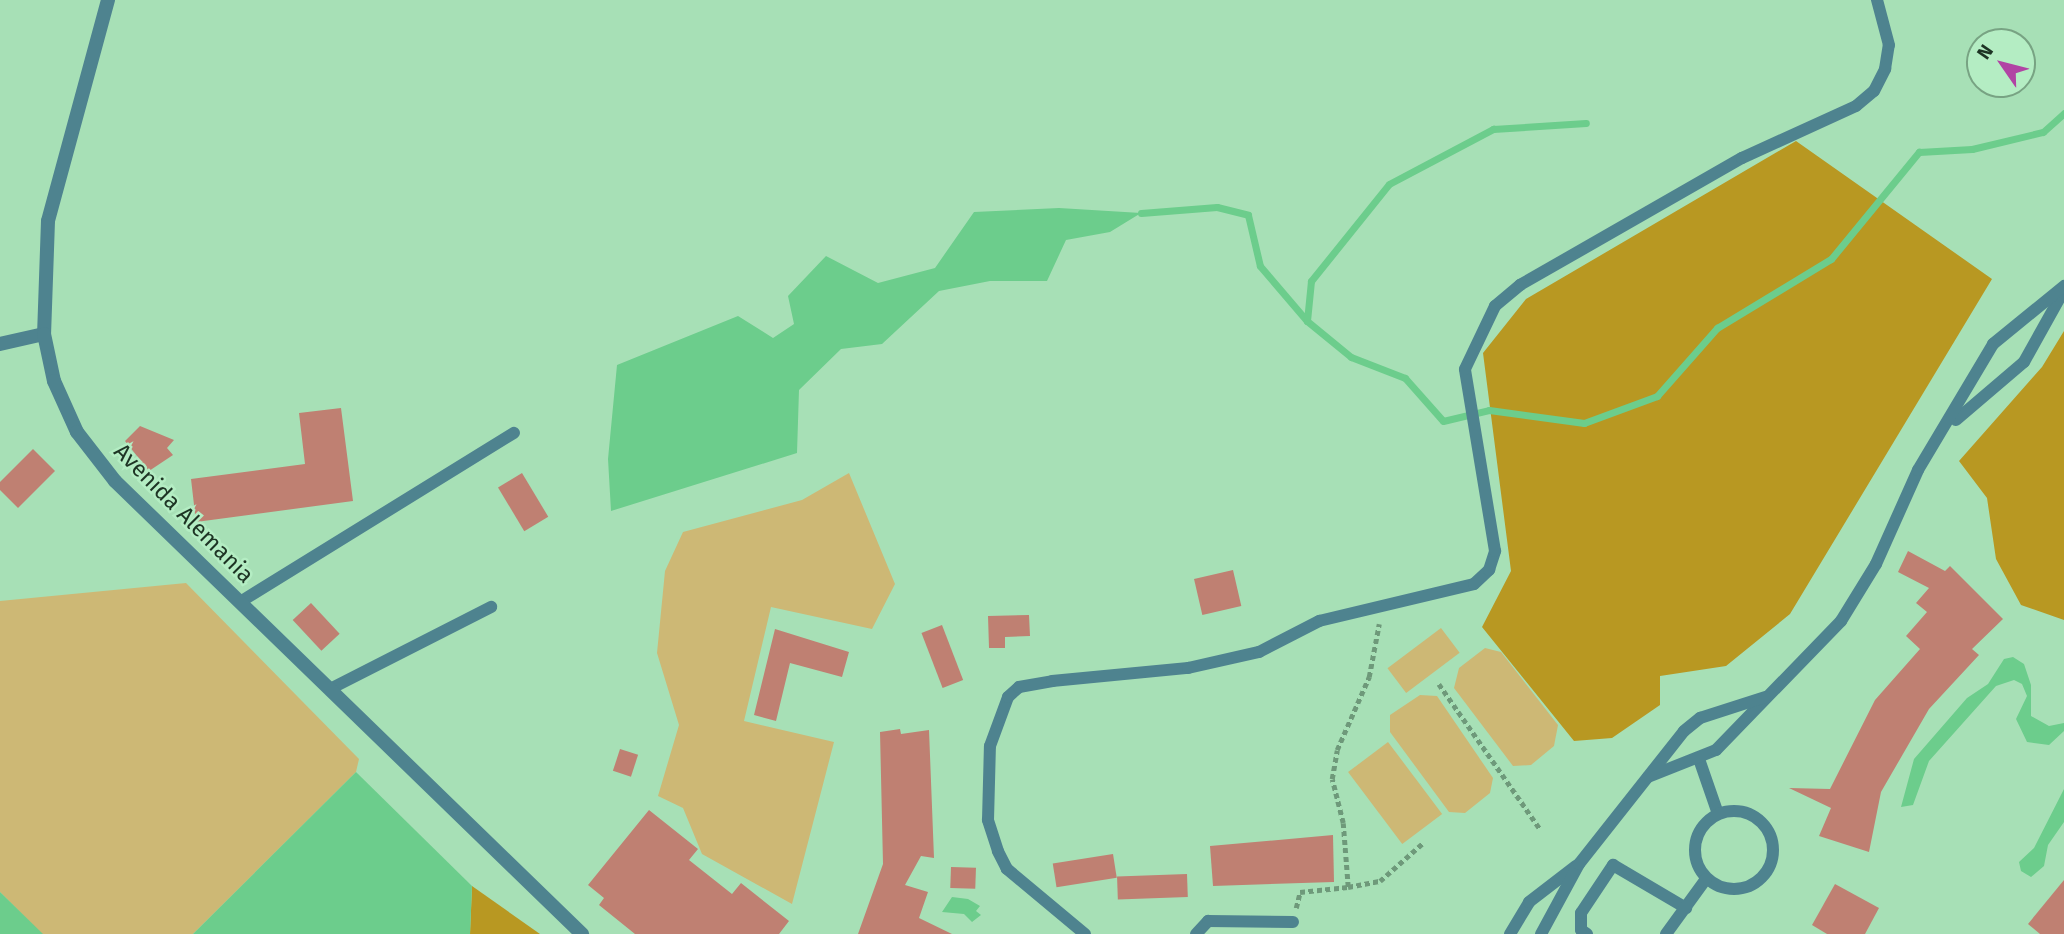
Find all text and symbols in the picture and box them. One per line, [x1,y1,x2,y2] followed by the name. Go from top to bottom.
[1966,28,2036,98] north arrow
[1972,40,1998,64] text: N
[108,437,260,589] street label: Avenida Alemania

